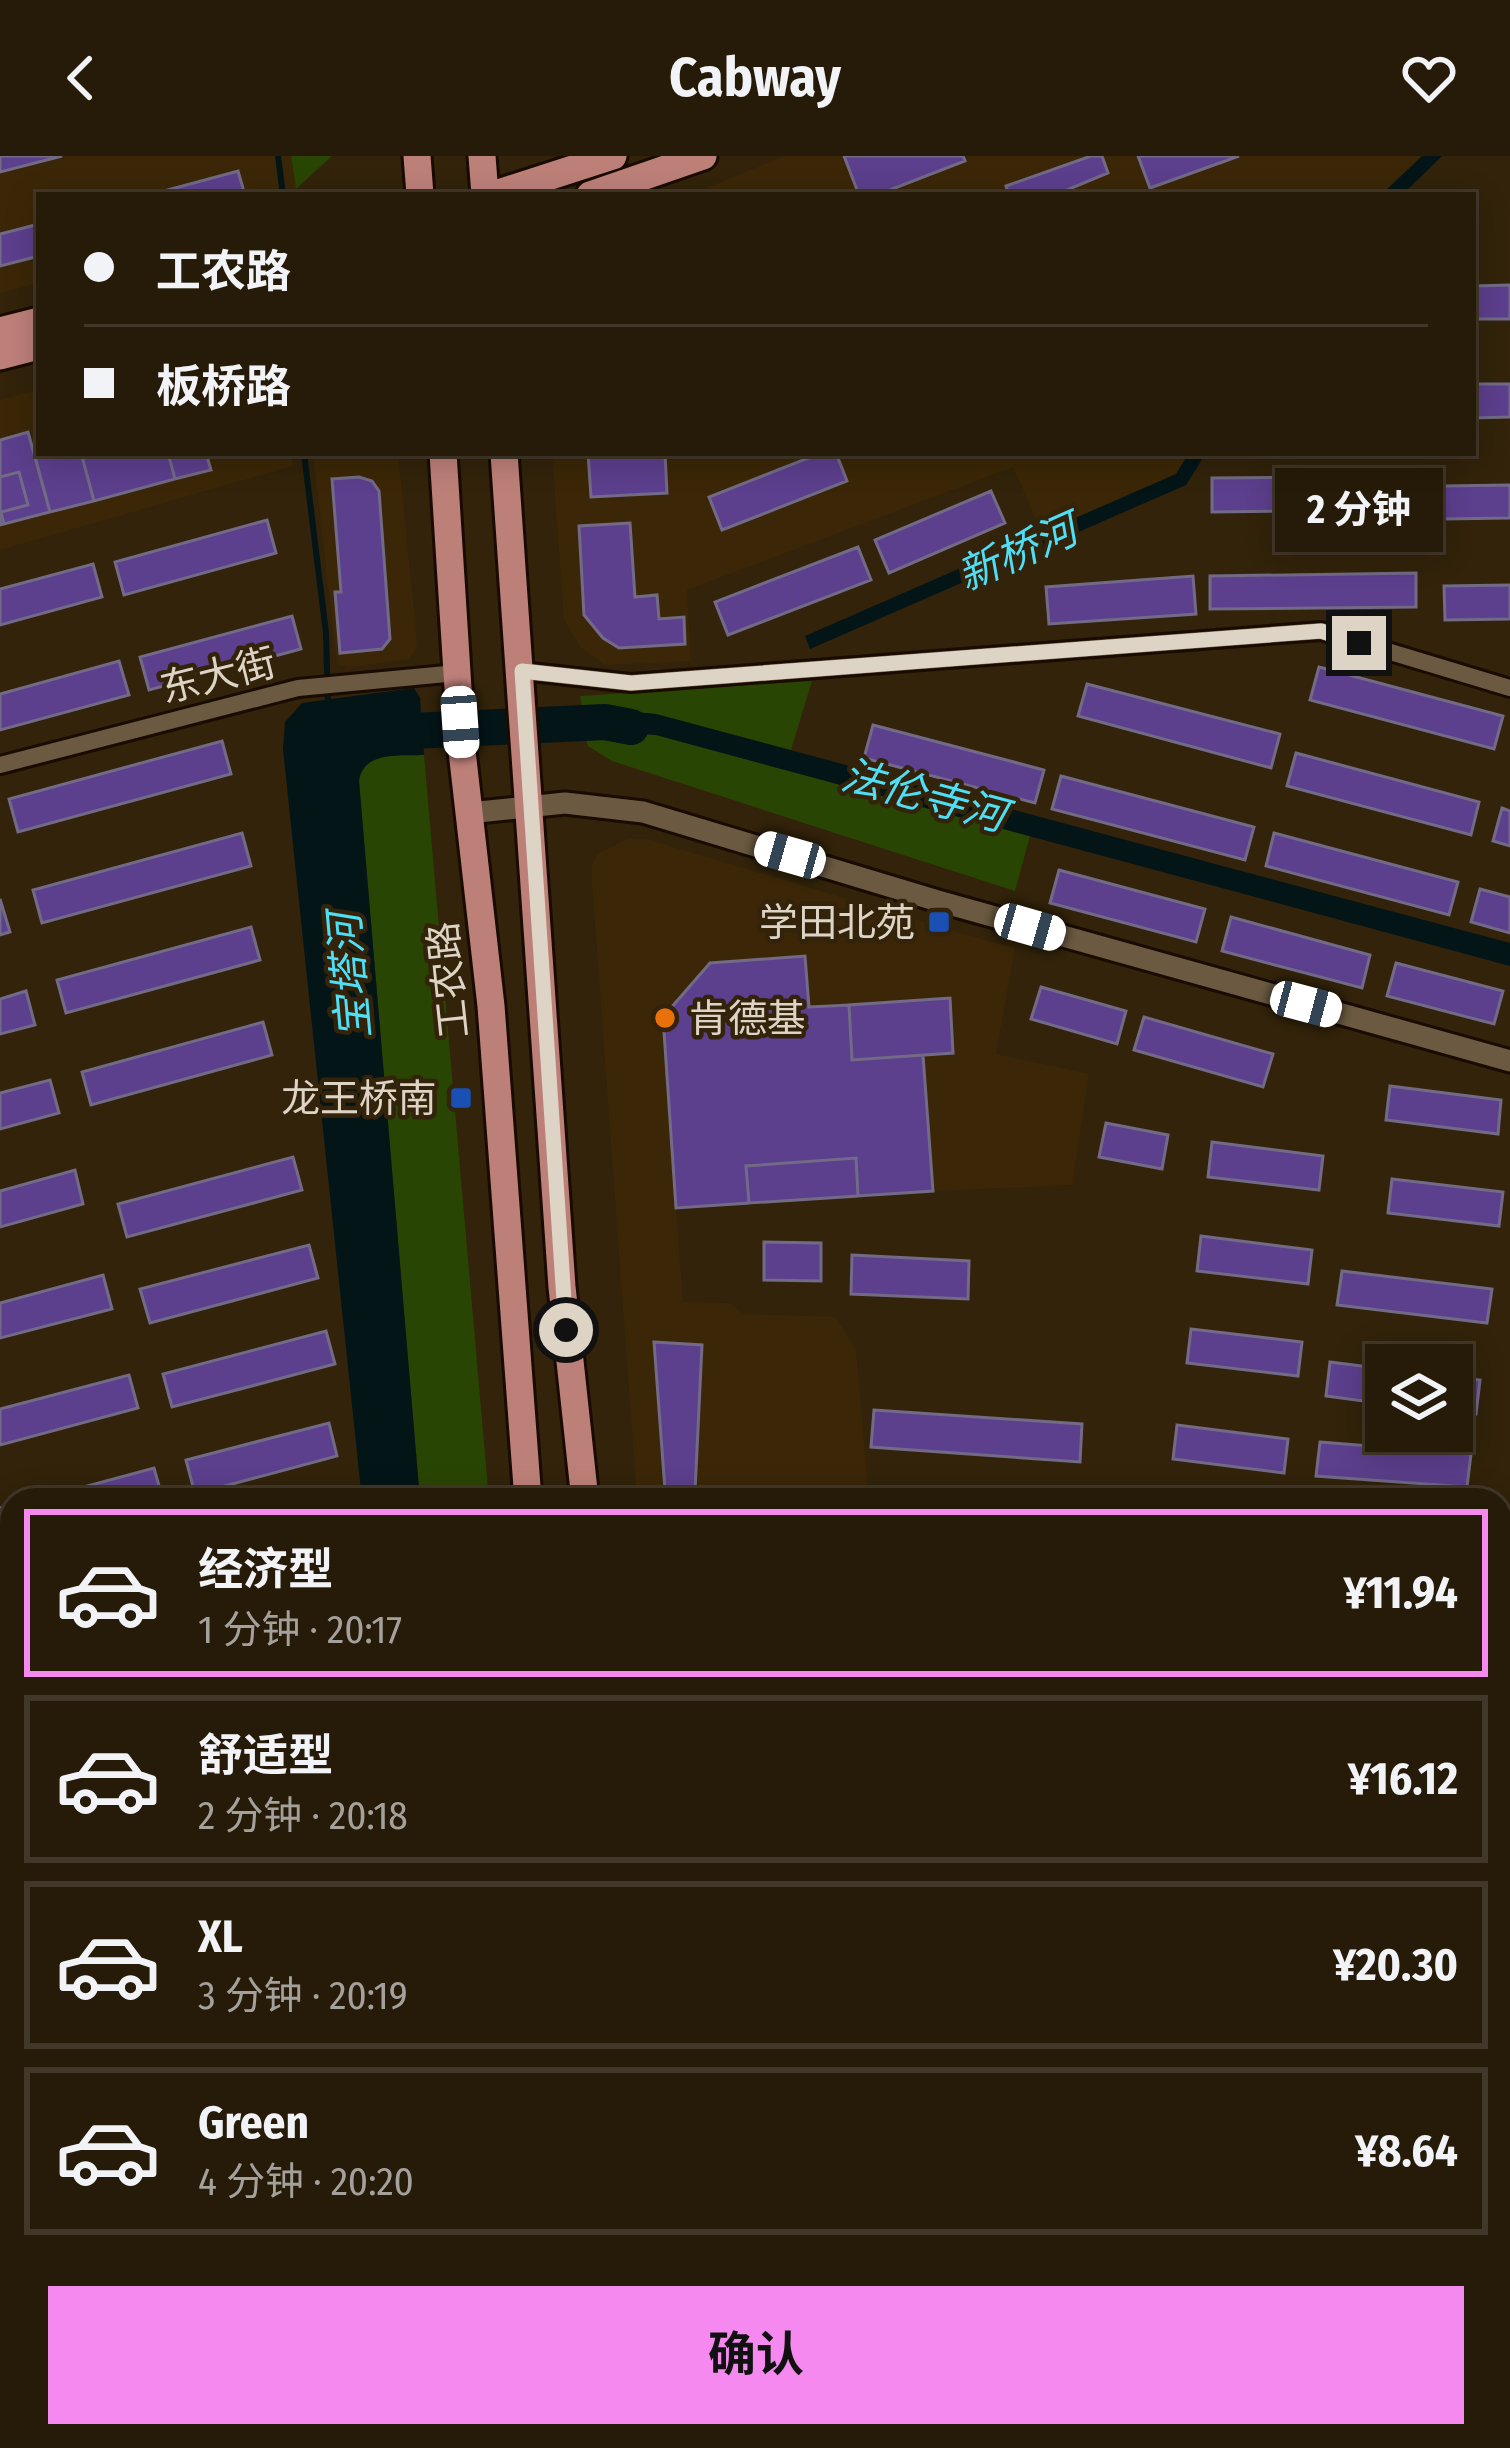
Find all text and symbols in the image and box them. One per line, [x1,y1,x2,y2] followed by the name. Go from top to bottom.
[48,45,114,111] icon: back
[1396,45,1462,111] icon: heart
[669,46,841,110] text: Cabway
[156,245,291,299] text: 工农路
[156,360,291,414] text: 板桥路
[1275,469,1443,553] callout: 2 分钟
[1307,487,1411,533] text: 2 分钟
[950,502,1092,601] water label: 新桥河
[1332,616,1386,670] route end
[156,639,281,712] street label: 东大街
[440,685,480,759] car
[836,750,1018,844] water label: 法伦寺河
[750,828,830,882] car
[759,900,915,946] place label: 学田北苑
[990,900,1070,954] car
[319,904,380,1041] water label: 宝塔河
[926,909,952,935] marker: 学田北苑
[420,919,478,1040] street label: 工农路
[1267,977,1345,1031] car
[689,996,806,1042] place label: 肯德基
[652,1005,678,1031] marker: 肯德基
[281,1076,437,1122] place label: 龙王桥南
[448,1085,474,1111] marker: 龙王桥南
[539,1303,593,1357] route start
[1365,1344,1473,1452] map controls
[1365,1344,1473,1452] button: layers
[54,1539,162,1647] icon: car
[198,1543,333,1597] text: 经济型
[1343,1566,1458,1620] text: ¥11.94
[198,1607,402,1653] text: 1 分钟 · 20:17
[54,1725,162,1833] icon: car
[198,1729,333,1783] text: 舒适型
[1348,1752,1458,1806] text: ¥16.12
[198,1793,408,1839] text: 2 分钟 · 20:18
[198,1910,243,1964] text: XL
[54,1911,162,2019] icon: car
[1333,1938,1458,1992] text: ¥20.30
[198,1973,408,2019] text: 3 分钟 · 20:19
[198,2096,309,2150] text: Green
[54,2097,162,2205] icon: car
[1355,2124,1458,2178] text: ¥8.64
[198,2159,414,2205] text: 4 分钟 · 20:20
[48,2286,1464,2424] button: 确认

